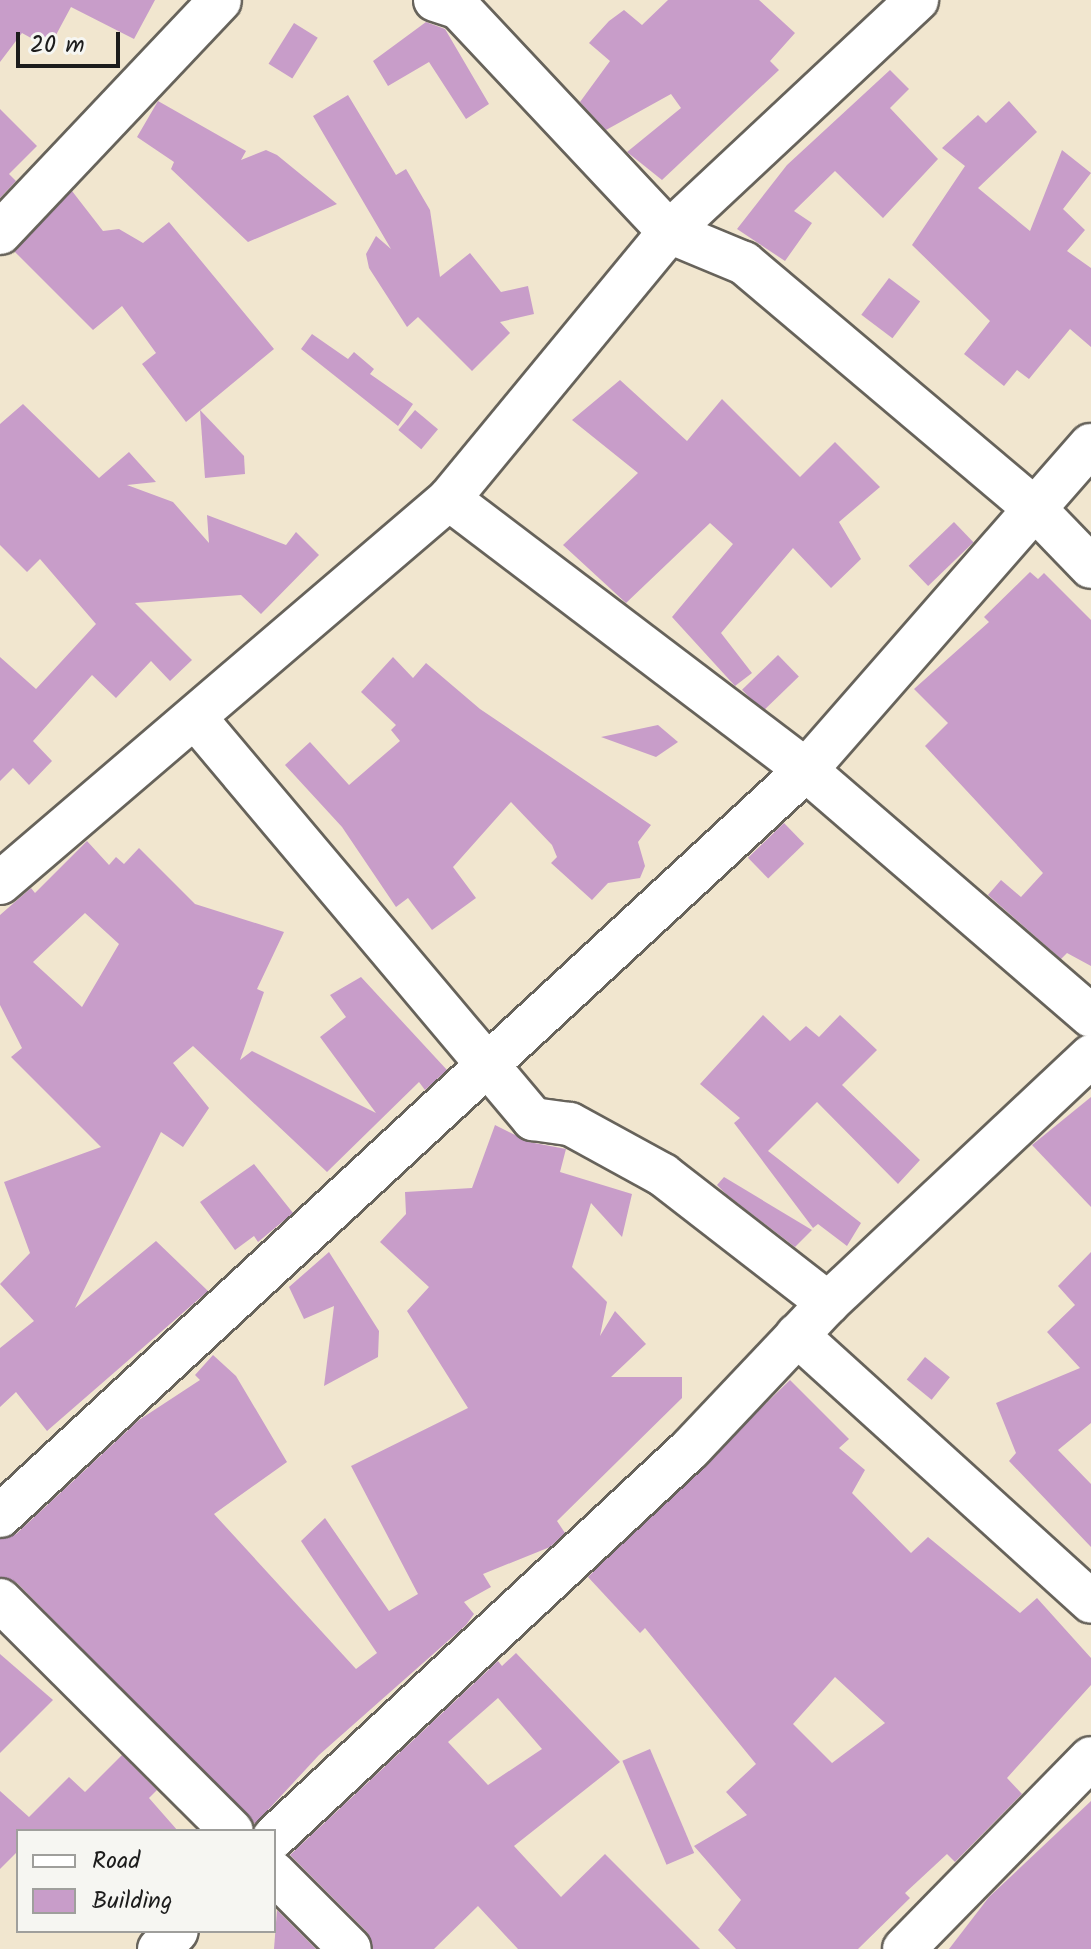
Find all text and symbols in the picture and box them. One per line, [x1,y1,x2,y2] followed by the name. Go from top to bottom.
[20,16,124,66] scale bar
[30,26,85,65] text: 20 m
[16,1829,276,1933] legend
[92,1842,140,1881] text: Road
[92,1882,172,1921] text: Building

